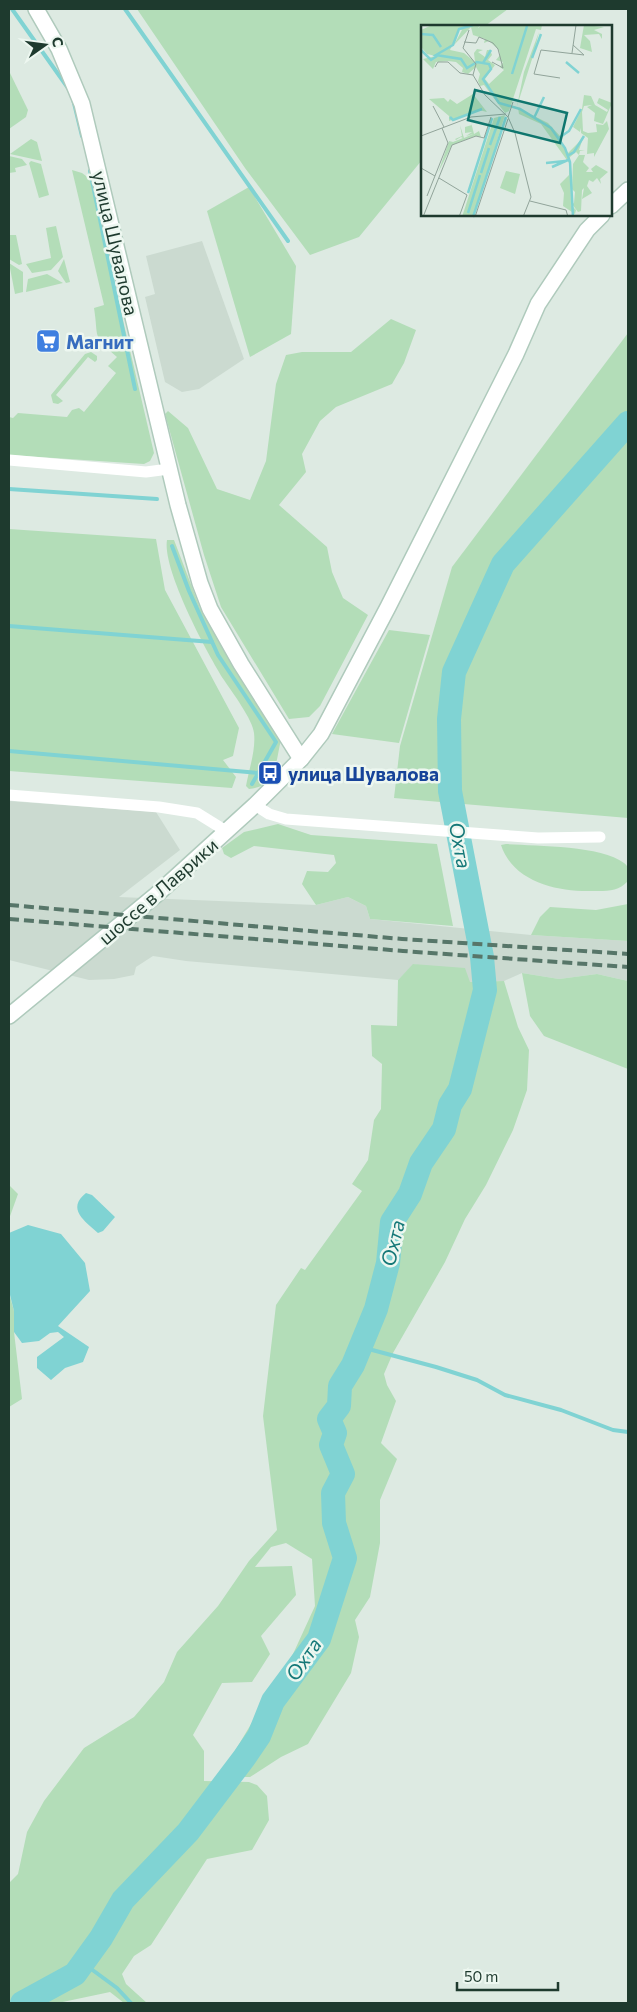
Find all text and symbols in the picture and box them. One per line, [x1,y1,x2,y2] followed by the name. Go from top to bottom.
[20,20,70,70] north arrow
[421,25,612,216] inset map
[49,35,68,48] text: С
[88,169,144,317] street label: улица Шувалова
[35,328,61,354] supermarket icon: Магнит
[66,330,134,353] place label: Магнит
[257,760,283,786] bus stop icon: улица Шувалова
[288,762,439,785] place label: улица Шувалова
[445,820,477,870] water label: Охта
[94,833,222,949] street label: шоссе в Лаврики
[375,1218,409,1268] water label: Охта
[280,1633,326,1685] water label: Охта
[457,1960,558,1992] scale bar
[464,1967,498,1985] text: 50 m

